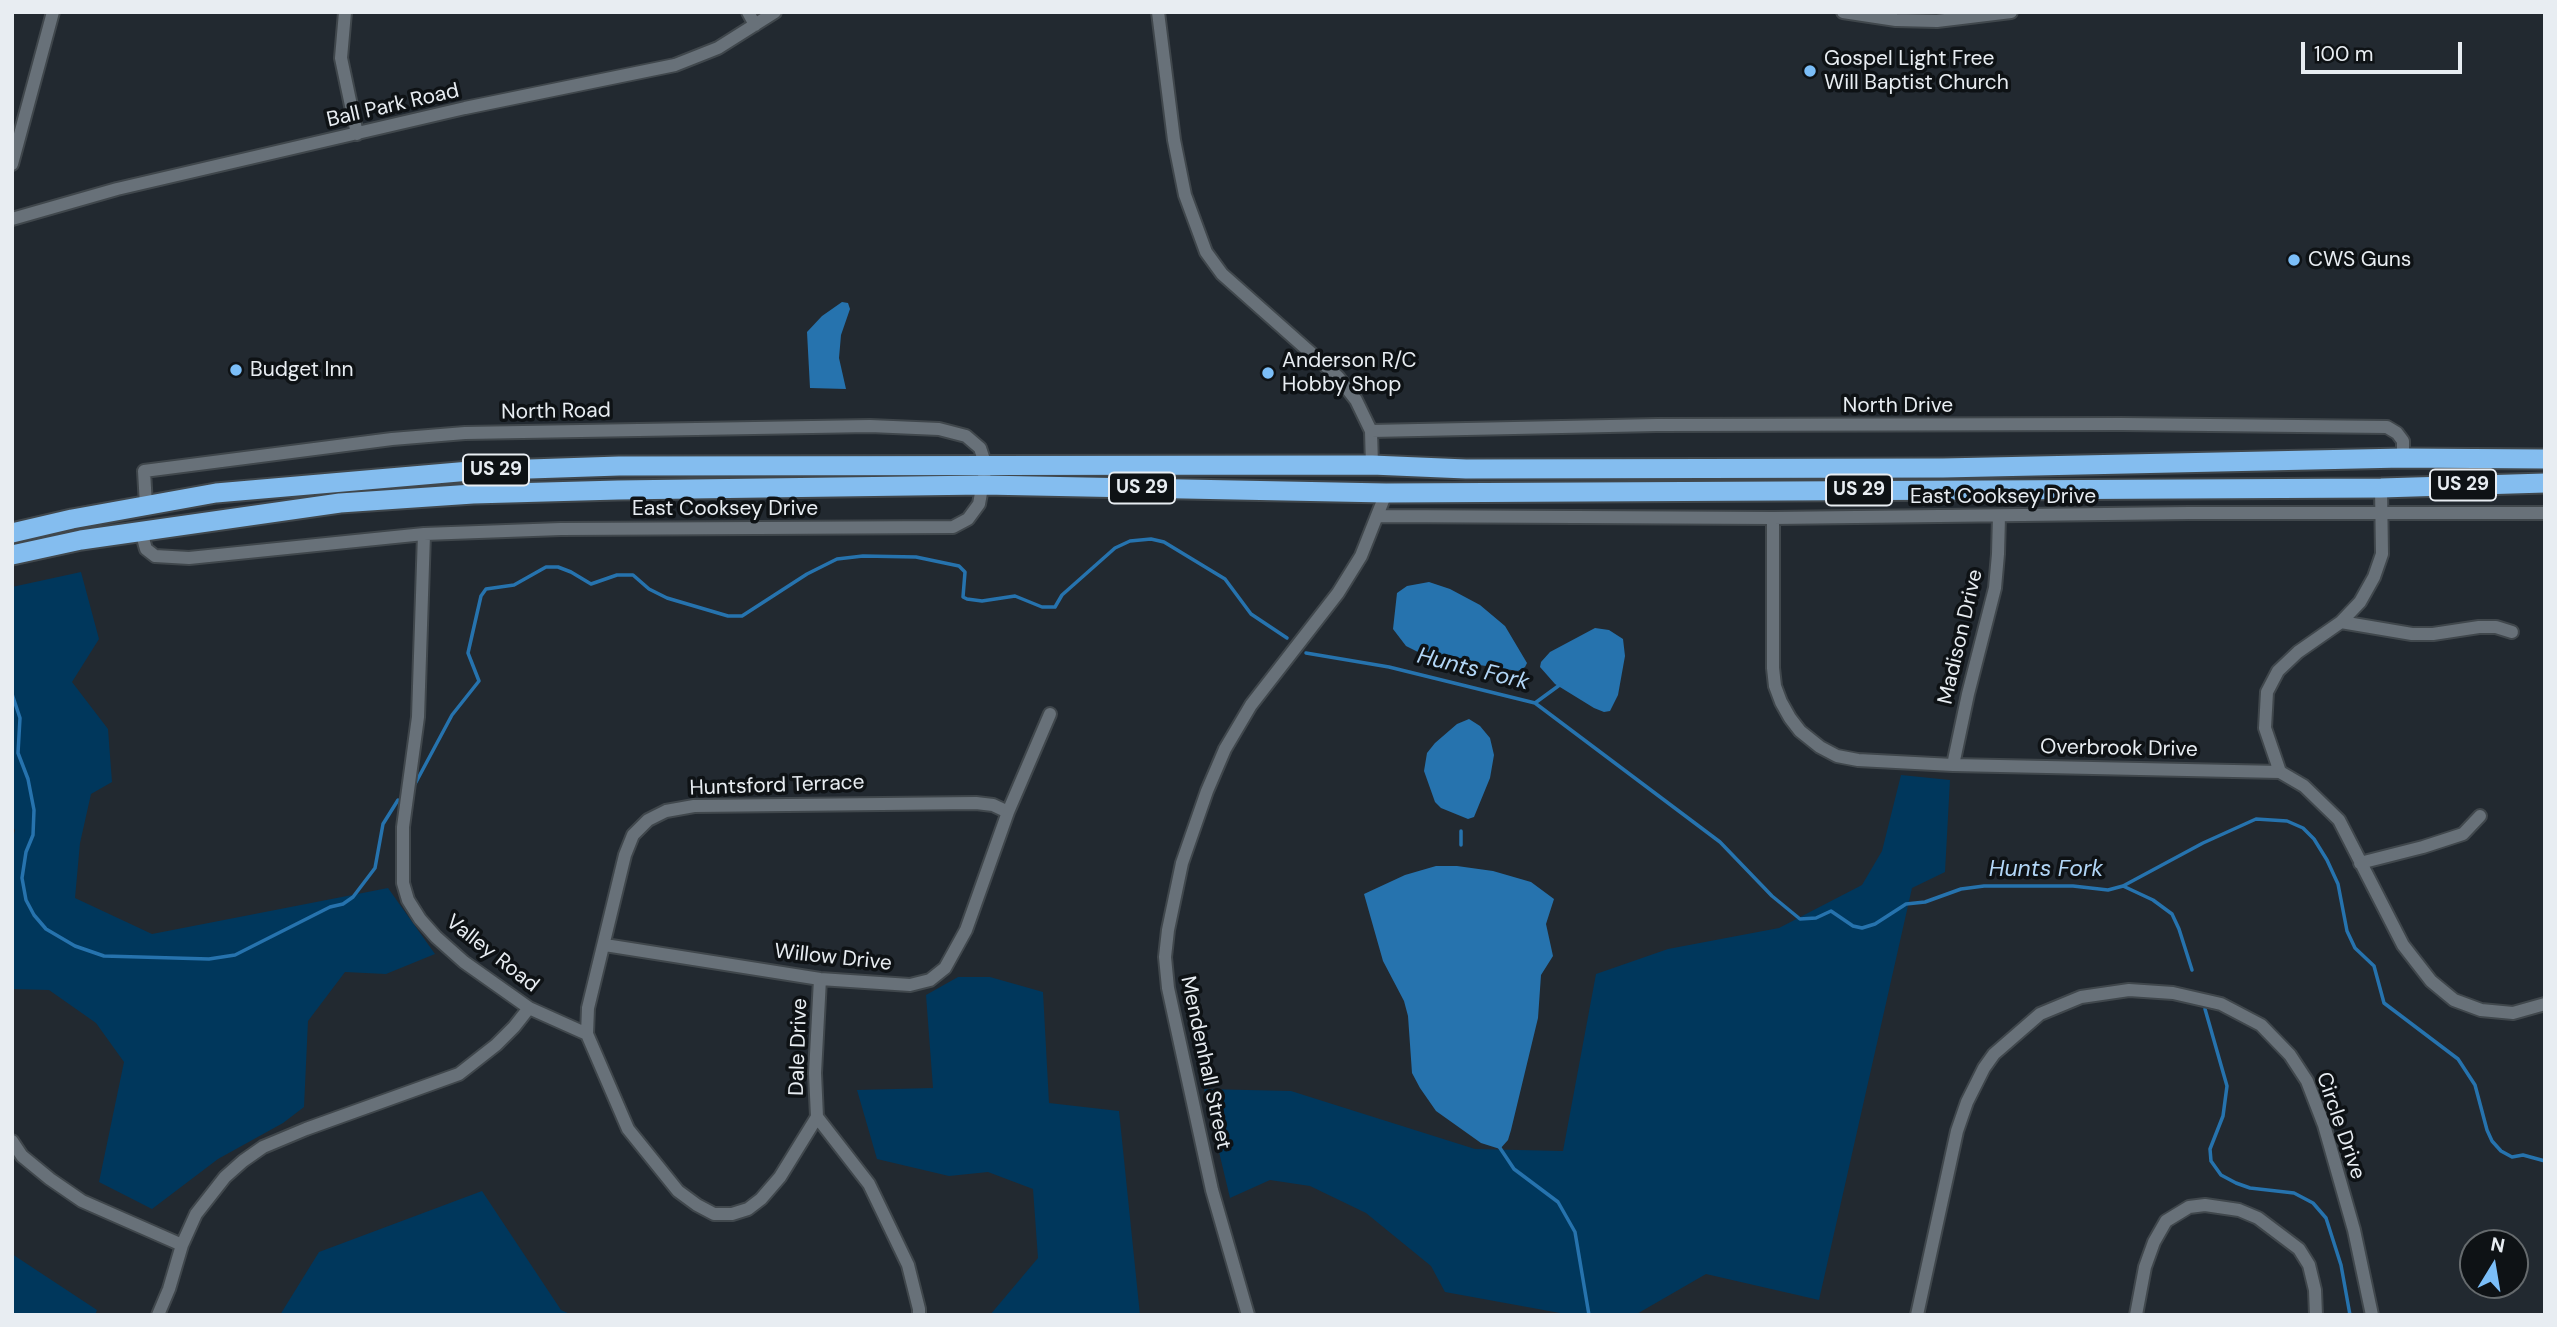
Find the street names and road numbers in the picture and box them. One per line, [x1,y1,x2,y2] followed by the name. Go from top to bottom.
[324,79,462,133] street label: Ball Park Road
[1843,393,1953,419] street label: North Drive
[501,398,611,426] street label: North Road
[463,454,529,485] road number: US 29
[2430,470,2496,500] road number: US 29
[1109,472,1175,503] road number: US 29
[1826,475,1892,505] road number: US 29
[1910,484,2096,510] street label: East Cooksey Drive
[632,496,818,522] street label: East Cooksey Drive
[1933,567,1989,707] street label: Madison Drive
[2040,735,2198,763] street label: Overbrook Drive
[689,770,865,802] street label: Huntsford Terrace
[440,910,544,998] street label: Valley Road
[773,939,893,977] street label: Willow Drive
[1174,974,1236,1152] street label: Mendenhall Street
[785,998,813,1096] street label: Dale Drive
[2310,1069,2370,1183] street label: Circle Drive

